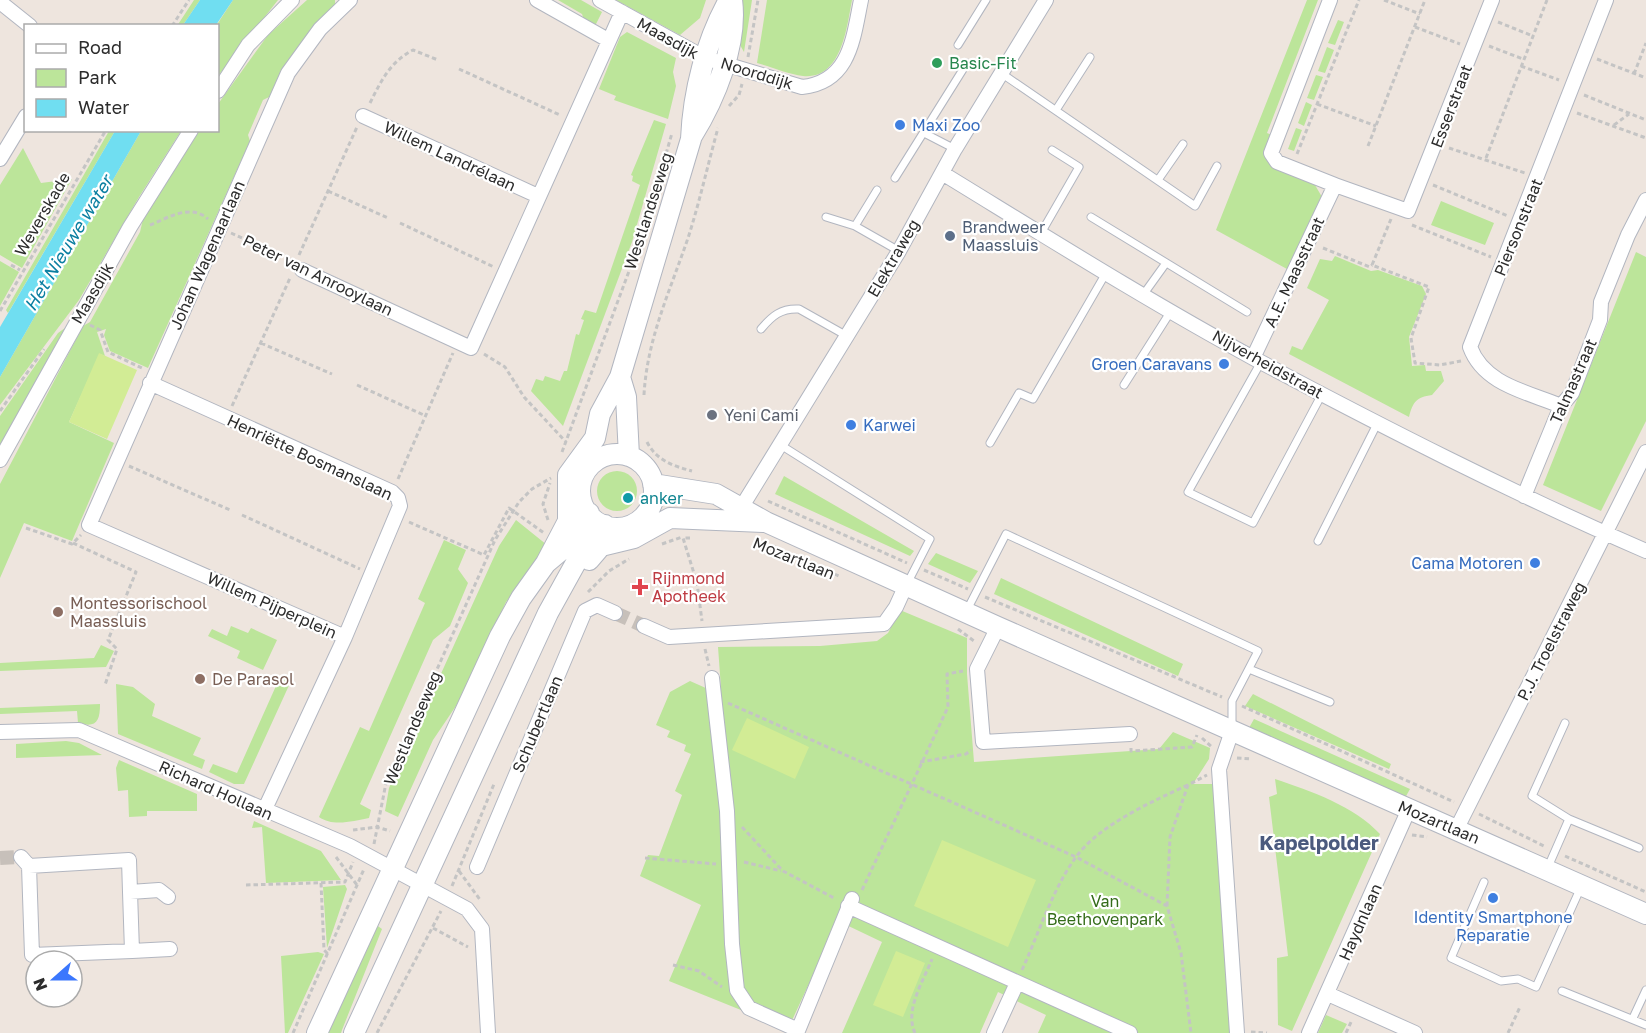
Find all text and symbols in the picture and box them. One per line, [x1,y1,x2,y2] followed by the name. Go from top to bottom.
[634,13,702,63] street label: Maasdijk
[24,24,219,132] legend
[78,36,122,58] text: Road
[718,53,796,93] street label: Noorddijk
[949,53,1017,73] place label: Basic-Fit
[930,56,944,70] marker: Basic-Fit
[1426,62,1476,150] street label: Esserstraat
[78,66,117,88] text: Park
[78,96,129,118] text: Water
[912,115,980,135] place label: Maxi Zoo
[381,117,519,195] street label: Willem Landrélaan
[893,118,907,132] marker: Maxi Zoo
[620,150,676,272] street label: Westlandseweg
[10,169,74,259] street label: Weverskade
[19,169,119,315] water label: Het Nieuwe water
[1489,175,1547,279] street label: Piersonstraat
[165,177,249,333] street label: Johan Wagenaarlaan
[1260,213,1328,331] street label: A.E. Maasstraat
[863,215,923,301] street label: Elektraweg
[962,217,1045,255] place label: Brandweer Maassluis
[943,229,957,243] marker: Brandweer Maassluis
[240,230,396,320] street label: Peter van Anrooylaan
[66,259,118,327] street label: Maasdijk
[1209,325,1327,403] street label: Nijverheidstraat
[1545,335,1601,427] street label: Talmastraat
[1091,354,1212,374] place label: Groen Caravans
[1217,357,1231,371] marker: Groen Caravans
[724,405,799,425] place label: Yeni Cami
[705,408,719,422] marker: Yeni Cami
[224,410,396,504] street label: Henriëtte Bosmanslaan
[863,415,916,435] place label: Karwei
[844,418,858,432] marker: Karwei
[640,488,683,508] place label: anker
[621,491,635,505] marker: anker
[750,533,838,583] street label: Mozartlaan
[1411,553,1523,573] place label: Cama Motoren
[1528,556,1542,570] marker: Cama Motoren
[204,567,340,643] street label: Willem Pijperplein
[652,568,726,606] place label: Rijnmond Apotheek
[1512,578,1590,704] street label: P.J. Troelstraweg
[633,580,647,594] marker: Rijnmond Apotheek
[70,593,207,631] place label: Montessorischool Maassluis
[51,605,65,619] marker: Montessorischool Maassluis
[379,668,445,788] street label: Westlandseweg
[212,669,294,689] place label: De Parasol
[193,672,207,686] marker: De Parasol
[508,672,566,776] street label: Schubertlaan
[156,756,276,824] street label: Richard Hollaan
[1395,796,1483,848] street label: Mozartlaan
[1259,830,1379,854] district label: Kapelpolder
[1334,880,1386,964] street label: Haydnlaan
[1047,891,1163,929] park label: Van Beethovenpark
[1486,891,1500,905] marker: Identity Smartphone Reparatie
[1414,907,1573,945] place label: Identity Smartphone Reparatie
[24,949,84,1009] north arrow
[28,975,52,994] text: N

